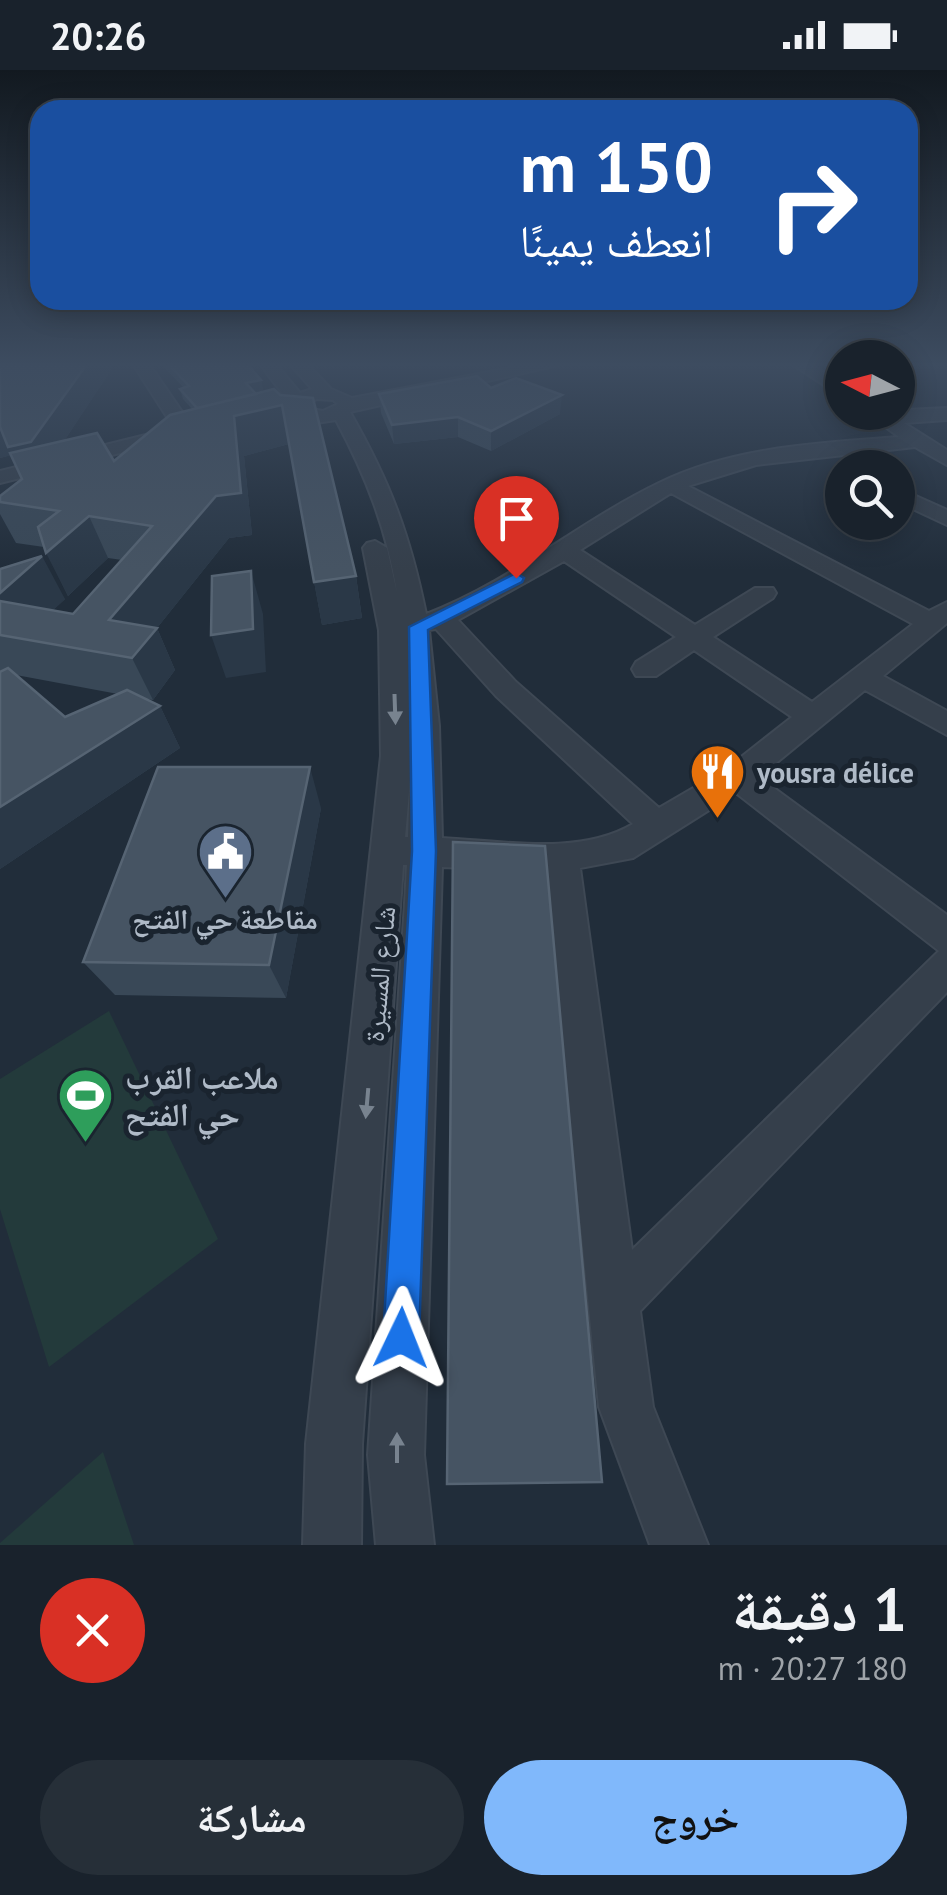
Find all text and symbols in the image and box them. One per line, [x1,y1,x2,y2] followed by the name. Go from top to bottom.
[50,11,146,60] text: 20:26
[520,121,713,211] text: 150 m
[748,140,878,270] icon: right
[519,211,713,269] text: انعطف يمينًا
[825,340,915,430] north arrow
[825,340,915,540] map controls
[825,450,915,540] button: search
[474,476,559,579] pin
[489,491,544,546] icon: arrive
[387,694,403,725] one-way arrow
[688,742,748,821] restaurant icon: yousra délice
[756,754,914,791] place label: yousra délice
[195,822,255,901] public building icon: مقاطعة حي الفتح
[132,900,318,941] place label: مقاطعة حي الفتح
[355,905,403,1043] street label: شارع المسيرة
[125,1056,279,1140] place label: ملاعب القرب حي الفتح
[56,1065,116,1144] sports icon: ملاعب القرب حي الفتح
[358,1087,374,1119] one-way arrow
[349,1286,453,1390] position arrow
[389,1432,405,1463] one-way arrow
[732,1570,907,1648] text: 1 دقيقة
[40,1578,145,1683] button: close
[718,1647,907,1689] text: 180 m · 20:27
[40,1760,464,1875] button: مشاركة
[484,1760,907,1875] button: خروج

